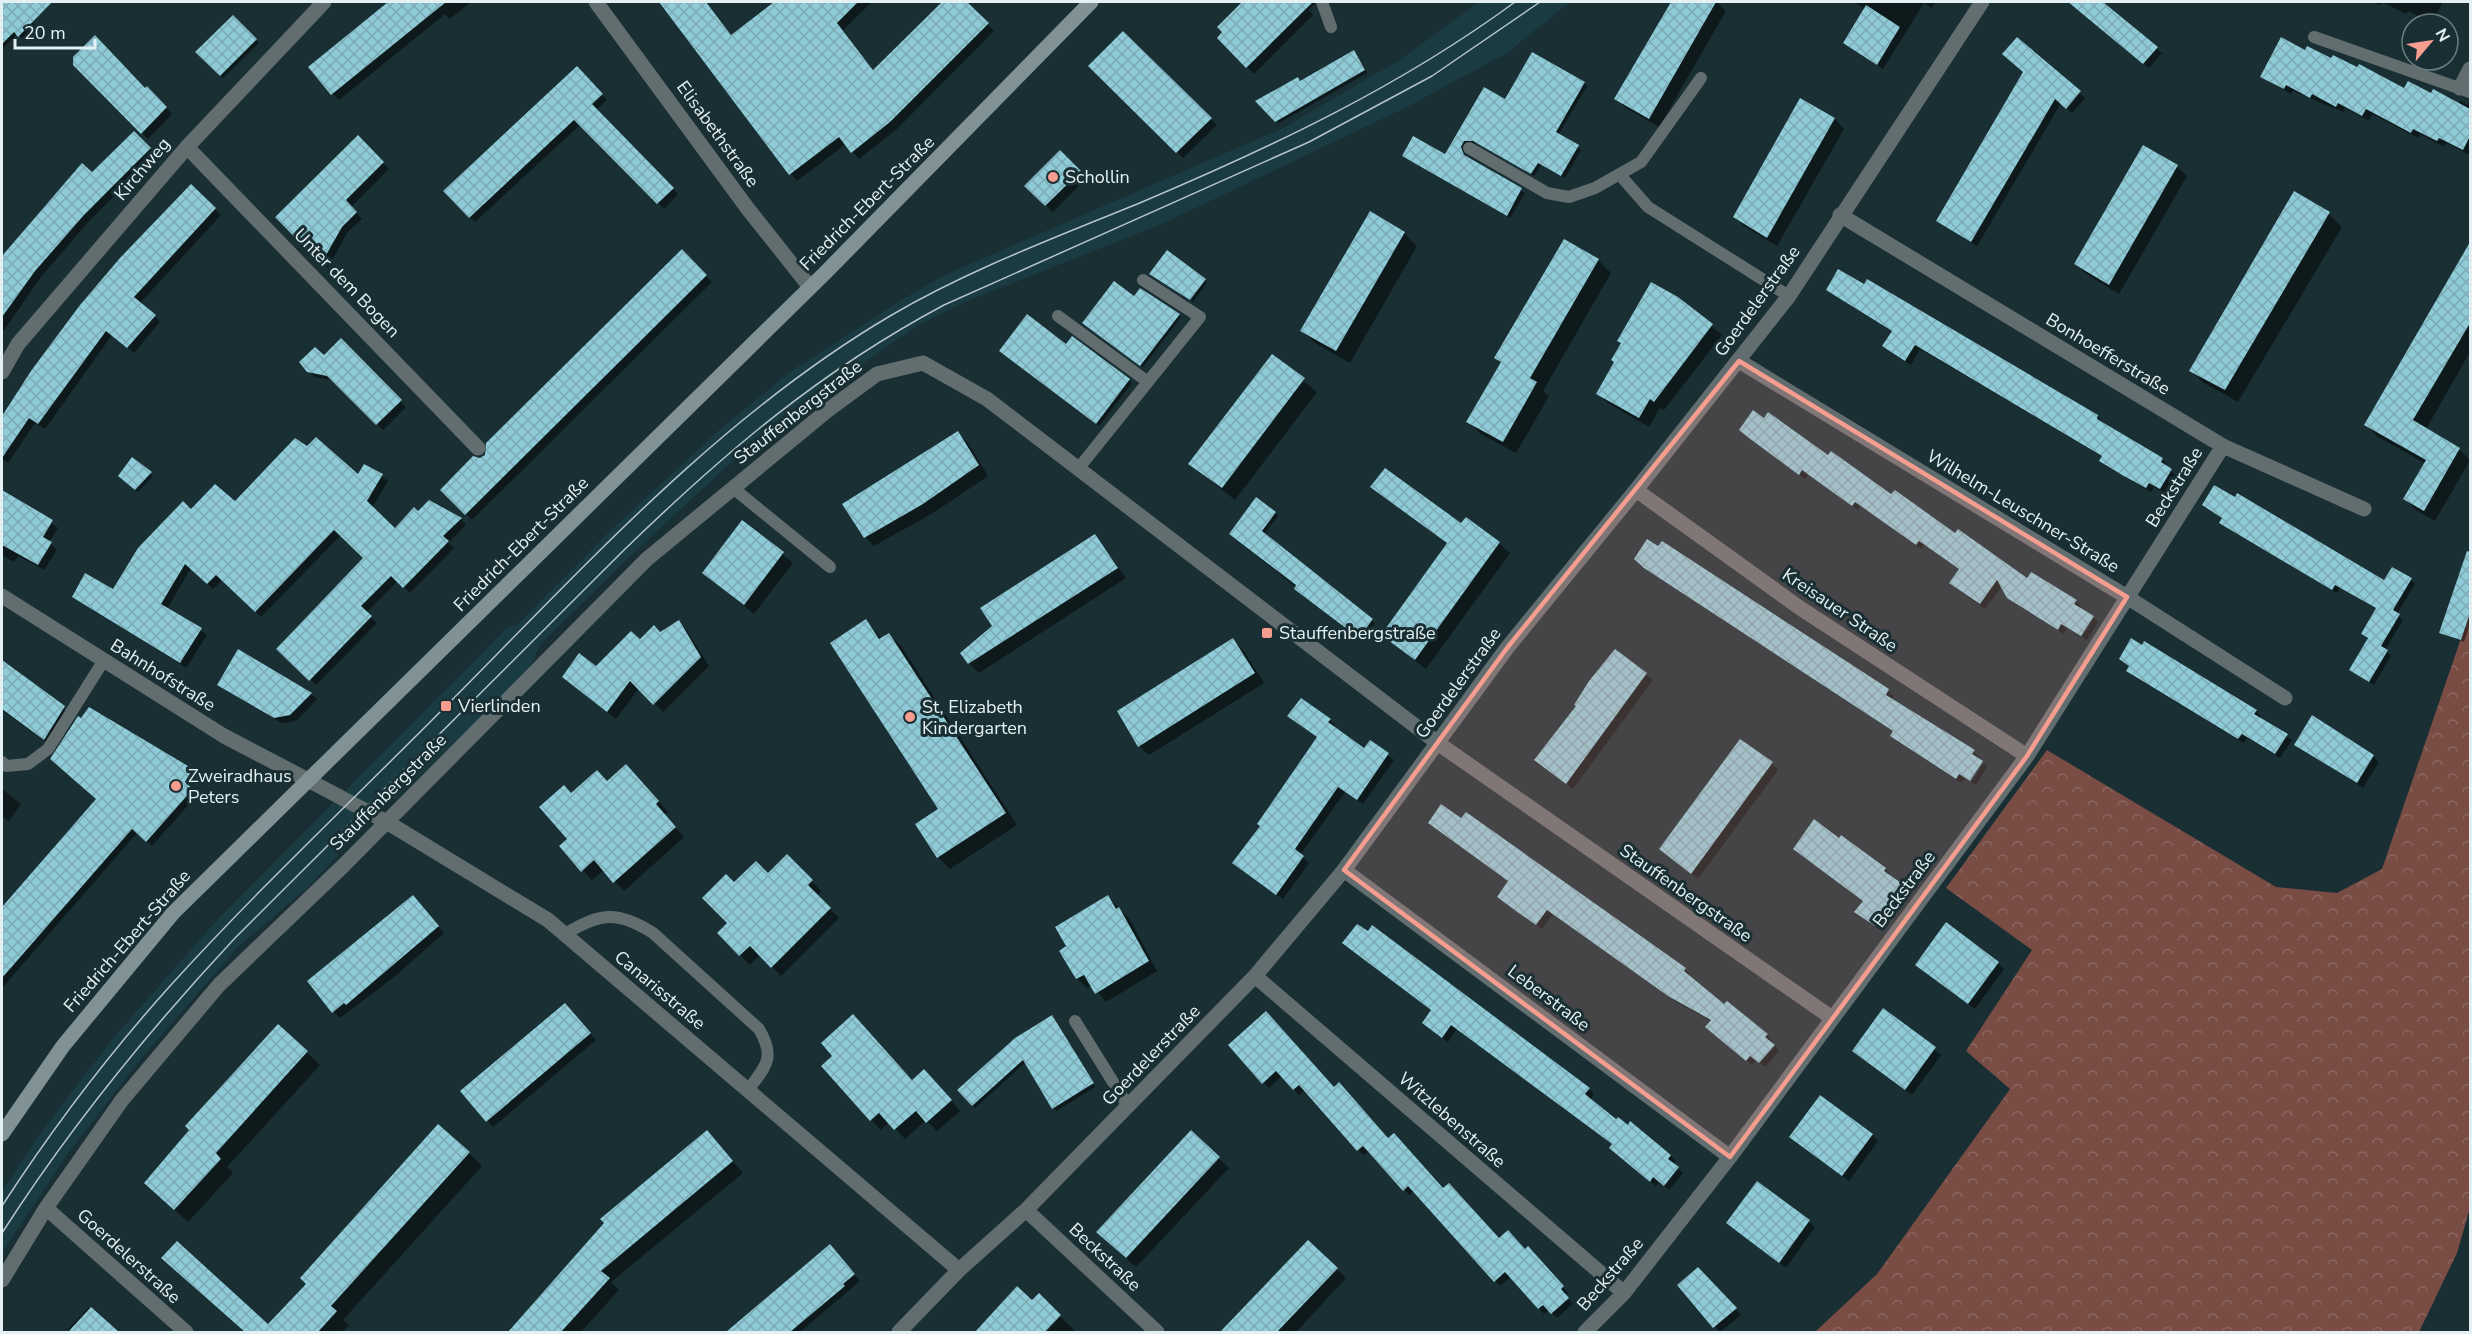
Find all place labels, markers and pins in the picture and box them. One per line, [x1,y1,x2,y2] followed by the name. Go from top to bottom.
[1065,165,1130,189] place label: Schollin
[1046,170,1060,184] marker: Schollin
[1279,621,1436,645] place label: Stauffenbergstraße
[1260,626,1274,640] marker: Stauffenbergstraße
[457,694,541,718] place label: Vierlinden
[922,695,1027,740] place label: St, Elizabeth Kindergarten
[439,699,453,713] marker: Vierlinden
[903,710,917,724] marker: St, Elizabeth Kindergarten
[188,764,292,809] place label: Zweiradhaus Peters
[169,779,183,793] marker: Zweiradhaus Peters

